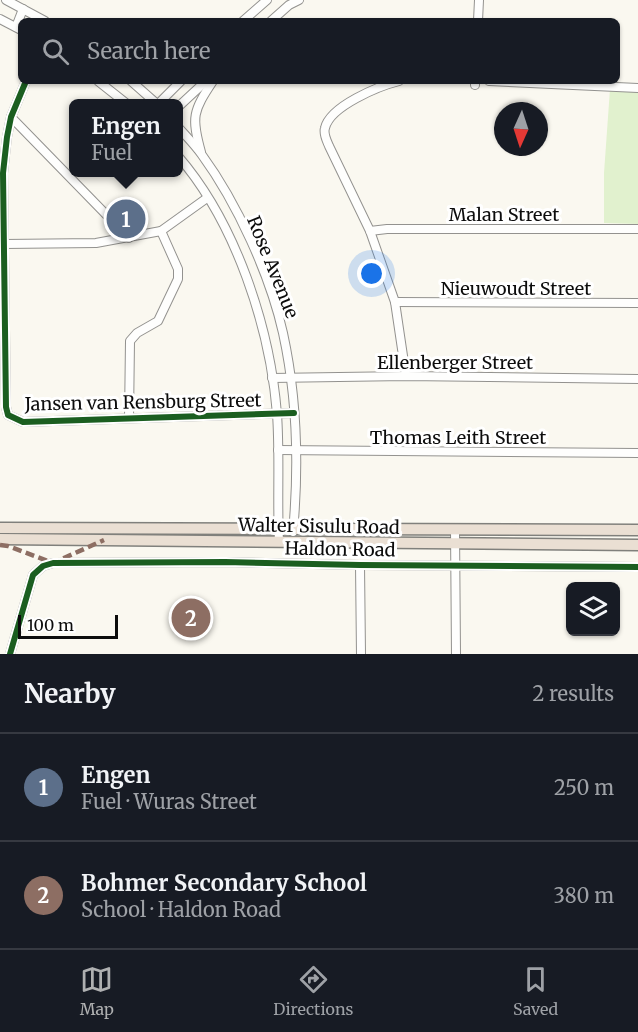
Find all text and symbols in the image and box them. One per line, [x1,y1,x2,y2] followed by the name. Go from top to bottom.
[18,18,620,84] search box
[39,35,72,68] icon: search
[87,37,210,65] text: Search here
[69,99,183,177] popup
[494,102,548,156] north arrow
[91,112,161,140] text: Engen
[91,140,132,165] text: Fuel
[106,196,146,242] pin: 1
[449,203,559,226] street label: Malan Street
[242,212,304,322] street label: Rose Avenue
[357,259,386,288] your location
[441,277,591,300] street label: Nieuwoudt Street
[377,351,533,374] street label: Ellenberger Street
[23,388,262,416] street label: Jansen van Rensburg Street
[370,426,546,449] street label: Thomas Leith Street
[237,513,400,539] street label: Walter Sisulu Road
[284,537,396,561] street label: Haldon Road
[566,582,620,636] map controls
[566,582,620,636] button: layers
[172,596,210,640] pin: 2
[18,612,118,640] scale bar
[27,615,74,635] text: 100 m
[24,677,116,710] text: Nearby
[532,681,614,706] text: 2 results
[81,761,150,789] text: Engen
[39,775,48,800] text: 1
[554,775,614,800] text: 250 m
[81,789,257,814] text: Fuel · Wuras Street
[81,869,367,897] text: Bohmer Secondary School
[38,883,49,908] text: 2
[553,883,614,908] text: 380 m
[81,897,281,922] text: School · Haldon Road
[80,963,114,1019] tab: Map
[273,963,353,1019] tab: Directions
[513,963,558,1019] tab: Saved

